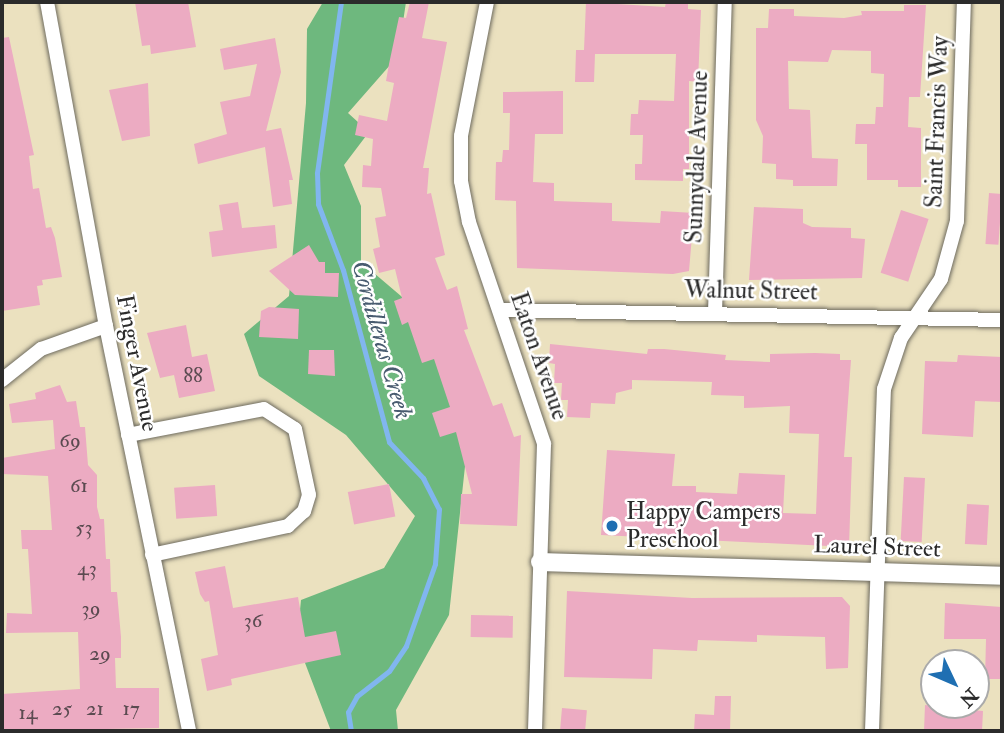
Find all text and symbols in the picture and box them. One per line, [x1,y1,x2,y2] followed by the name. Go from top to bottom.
[920,36,954,208] street label: Saint Francis Way
[680,70,714,244] street label: Sunnydale Avenue
[343,257,419,423] water label: Cordilleras Creek
[684,275,818,307] street label: Walnut Street
[504,288,574,424] street label: Eaton Avenue
[110,292,164,434] street label: Finger Avenue
[183,363,203,389] house number: 88
[59,428,81,454] house number: 69
[70,473,88,499] house number: 61
[626,498,781,554] place label: Happy Campers Preschool
[75,515,93,541] house number: 53
[604,518,620,534] marker: Happy Campers Preschool
[813,530,941,564] street label: Laurel Street
[77,556,97,582] house number: 43
[82,596,100,622] house number: 39
[244,608,262,634] house number: 36
[89,641,111,667] house number: 29
[920,649,990,719] north arrow
[954,683,983,712] text: N
[52,696,72,722] house number: 25
[86,696,104,722] house number: 21
[122,696,140,722] house number: 17
[19,700,37,726] house number: 14

